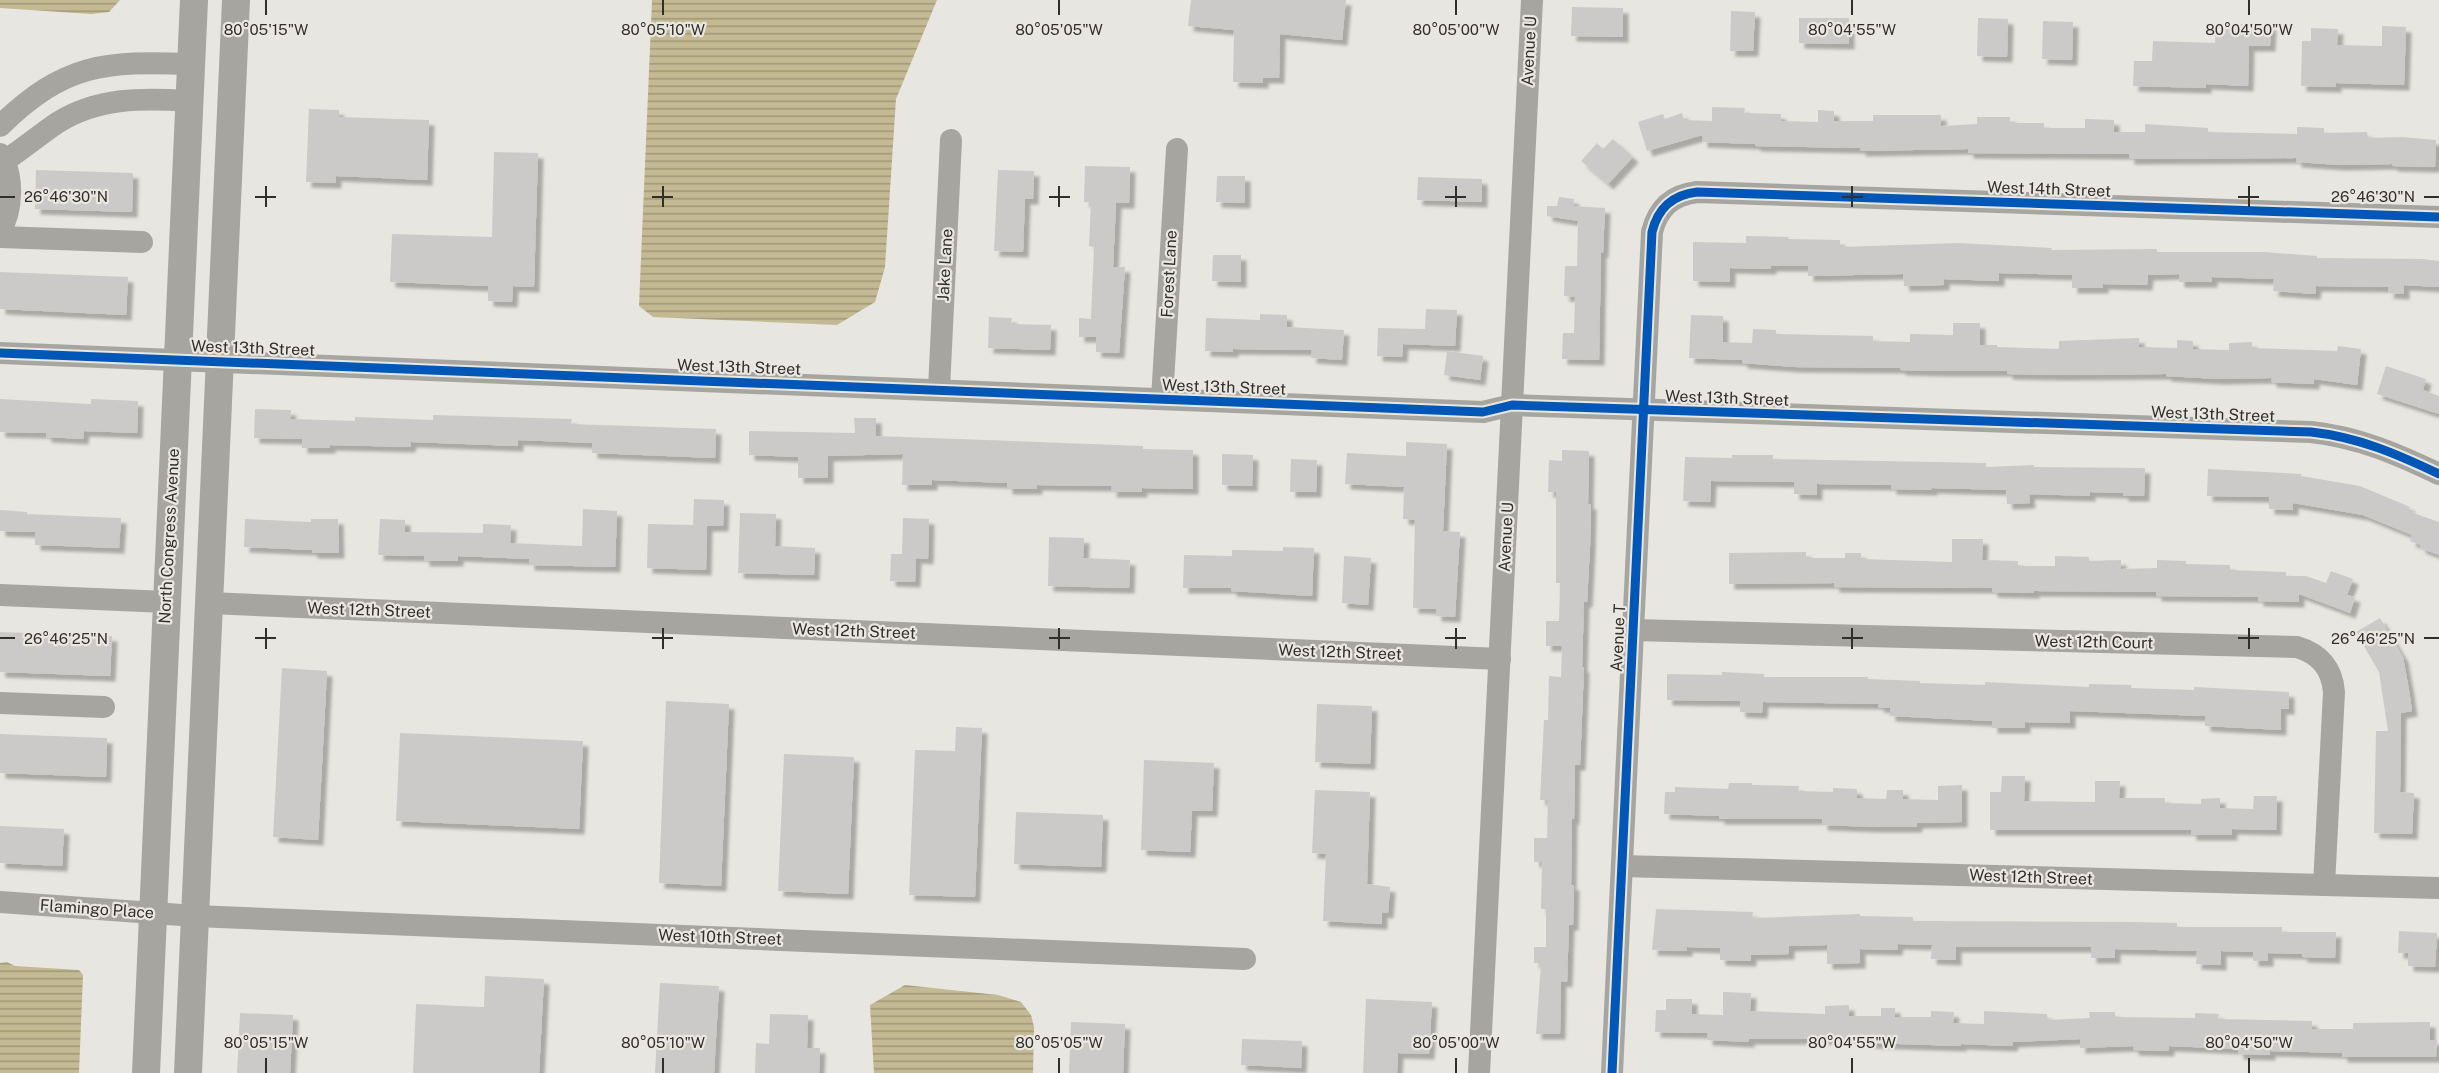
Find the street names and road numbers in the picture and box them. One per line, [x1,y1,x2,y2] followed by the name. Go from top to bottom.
[1518,16,1540,86] street label: Avenue U
[1987,177,2111,201] street label: West 14th Street
[934,228,956,302] street label: Jake Lane
[1157,230,1181,318] street label: Forest Lane
[191,336,315,360] street label: West 13th Street
[677,355,801,379] street label: West 13th Street
[1162,375,1286,399] street label: West 13th Street
[1665,386,1789,410] street label: West 13th Street
[2151,402,2275,426] street label: West 13th Street
[155,448,183,624] street label: North Congress Avenue
[1495,502,1517,572] street label: Avenue U
[307,598,431,622] street label: West 12th Street
[1607,603,1629,673] street label: Avenue T
[792,619,916,643] street label: West 12th Street
[2035,631,2153,653] street label: West 12th Court
[1278,640,1402,664] street label: West 12th Street
[1969,865,2093,889] street label: West 12th Street
[39,896,155,922] street label: Flamingo Place
[658,925,782,949] street label: West 10th Street

